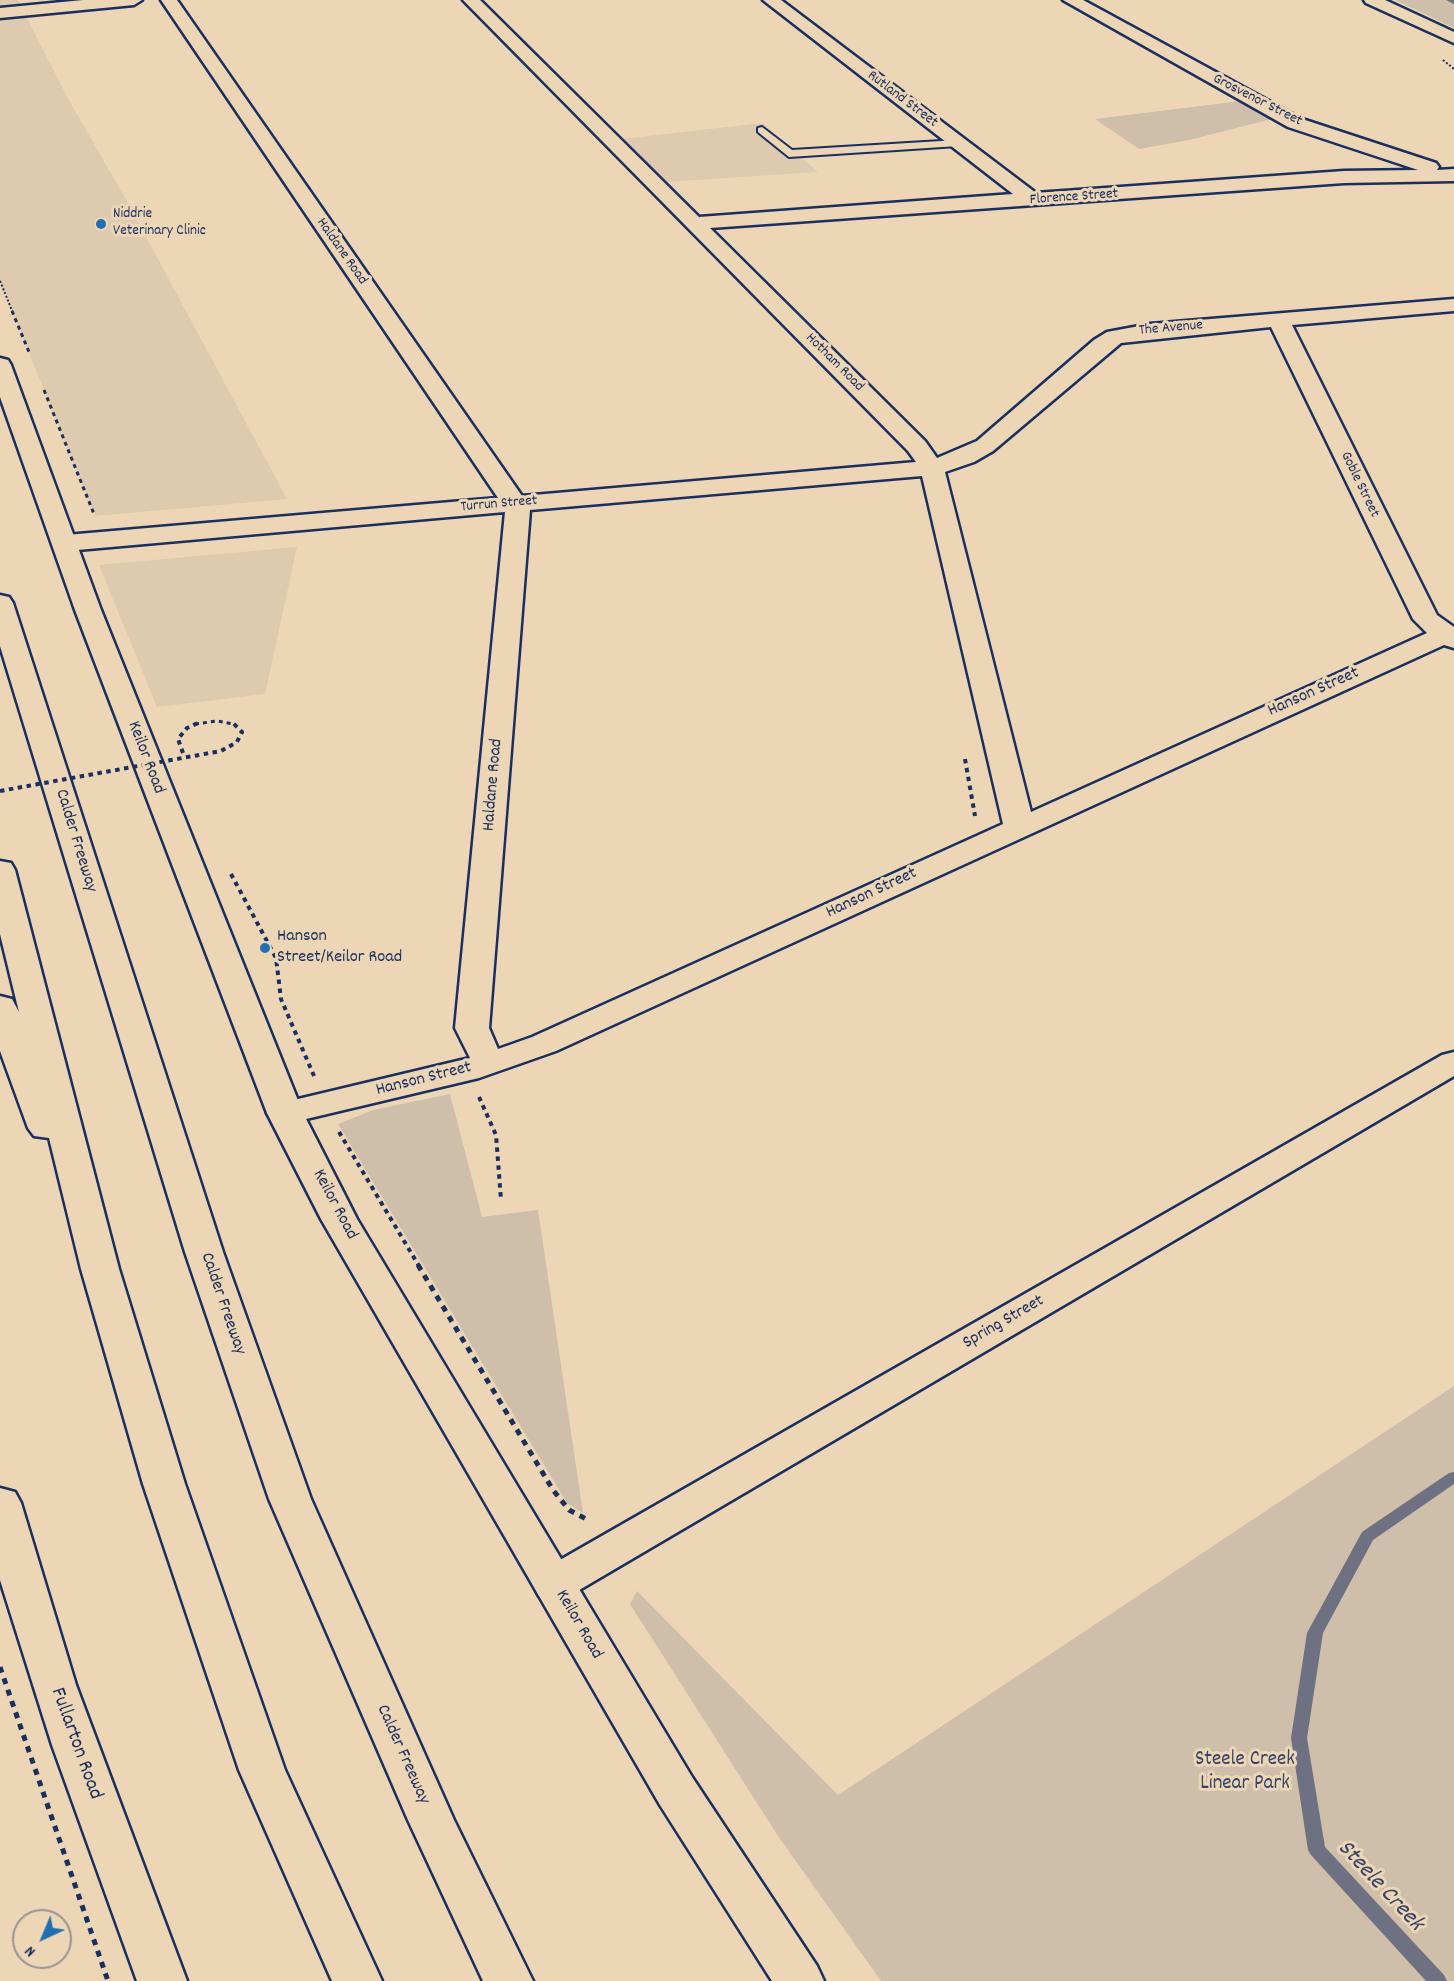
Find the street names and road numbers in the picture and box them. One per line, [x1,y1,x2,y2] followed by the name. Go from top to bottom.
[863,68,941,132] street label: Rutland Street
[1209,71,1305,131] street label: Grosvenor Street
[1029,186,1119,210] street label: Florence Street
[311,215,371,289] street label: Haldane Road
[1138,317,1204,341] street label: The Avenue
[801,330,867,396] street label: Hotham Road
[1335,449,1383,521] street label: Goble Street
[460,493,538,517] street label: Turrun Street
[1265,663,1363,723] street label: Hanson Street
[121,719,169,797] street label: Keilor Road
[479,738,509,832] street label: Haldane Road
[49,787,101,895] street label: Calder Freeway
[823,864,921,924] street label: Hanson Street
[374,1058,474,1102] street label: Hanson Street
[307,1166,361,1244] street label: Keilor Road
[194,1250,250,1358] street label: Calder Freeway
[960,1291,1048,1355] street label: Spring Street
[550,1587,606,1663] street label: Keilor Road
[43,1685,107,1803] street label: Fullarton Road
[370,1702,434,1808] street label: Calder Freeway

